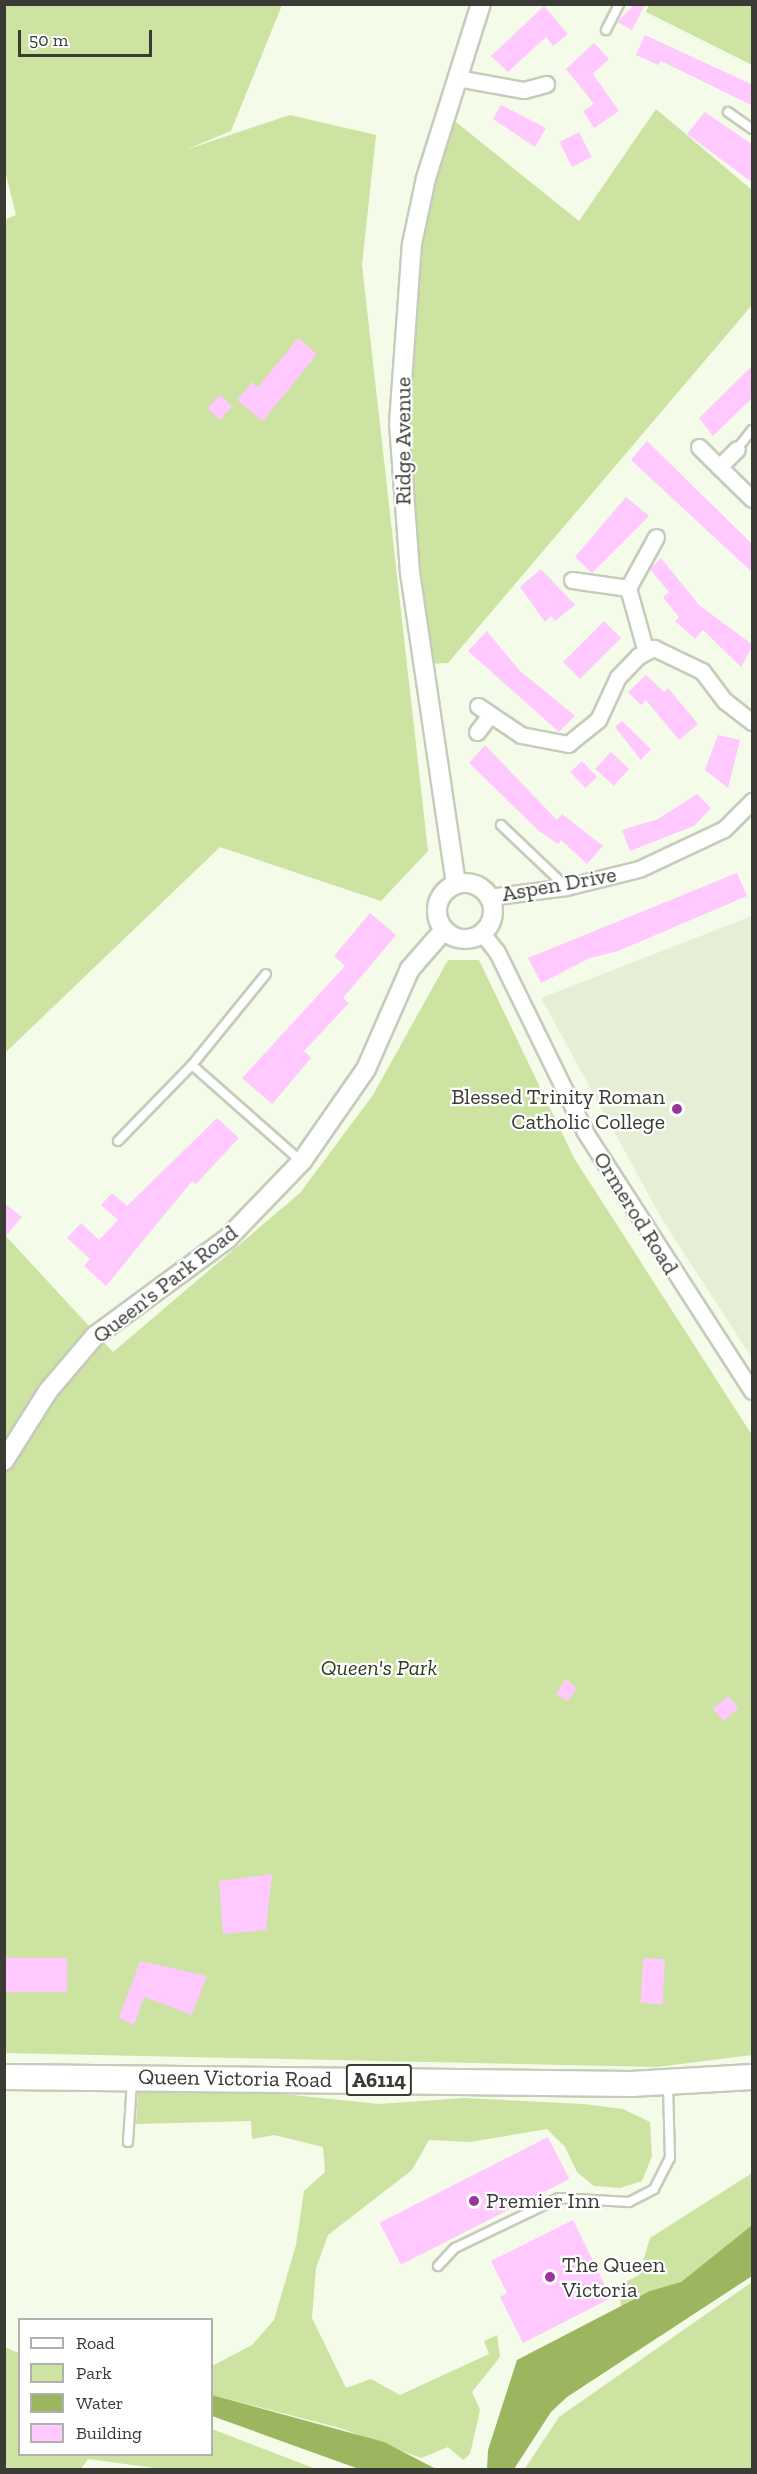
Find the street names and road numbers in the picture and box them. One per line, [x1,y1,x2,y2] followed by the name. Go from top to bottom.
[390,377,416,505] street label: Ridge Avenue
[500,861,618,907] street label: Aspen Drive
[588,1147,684,1279] street label: Ormerod Road
[87,1219,243,1349] street label: Queen's Park Road
[344,2062,413,2098] road number: A6114
[137,2063,333,2093] street label: Queen Victoria Road

